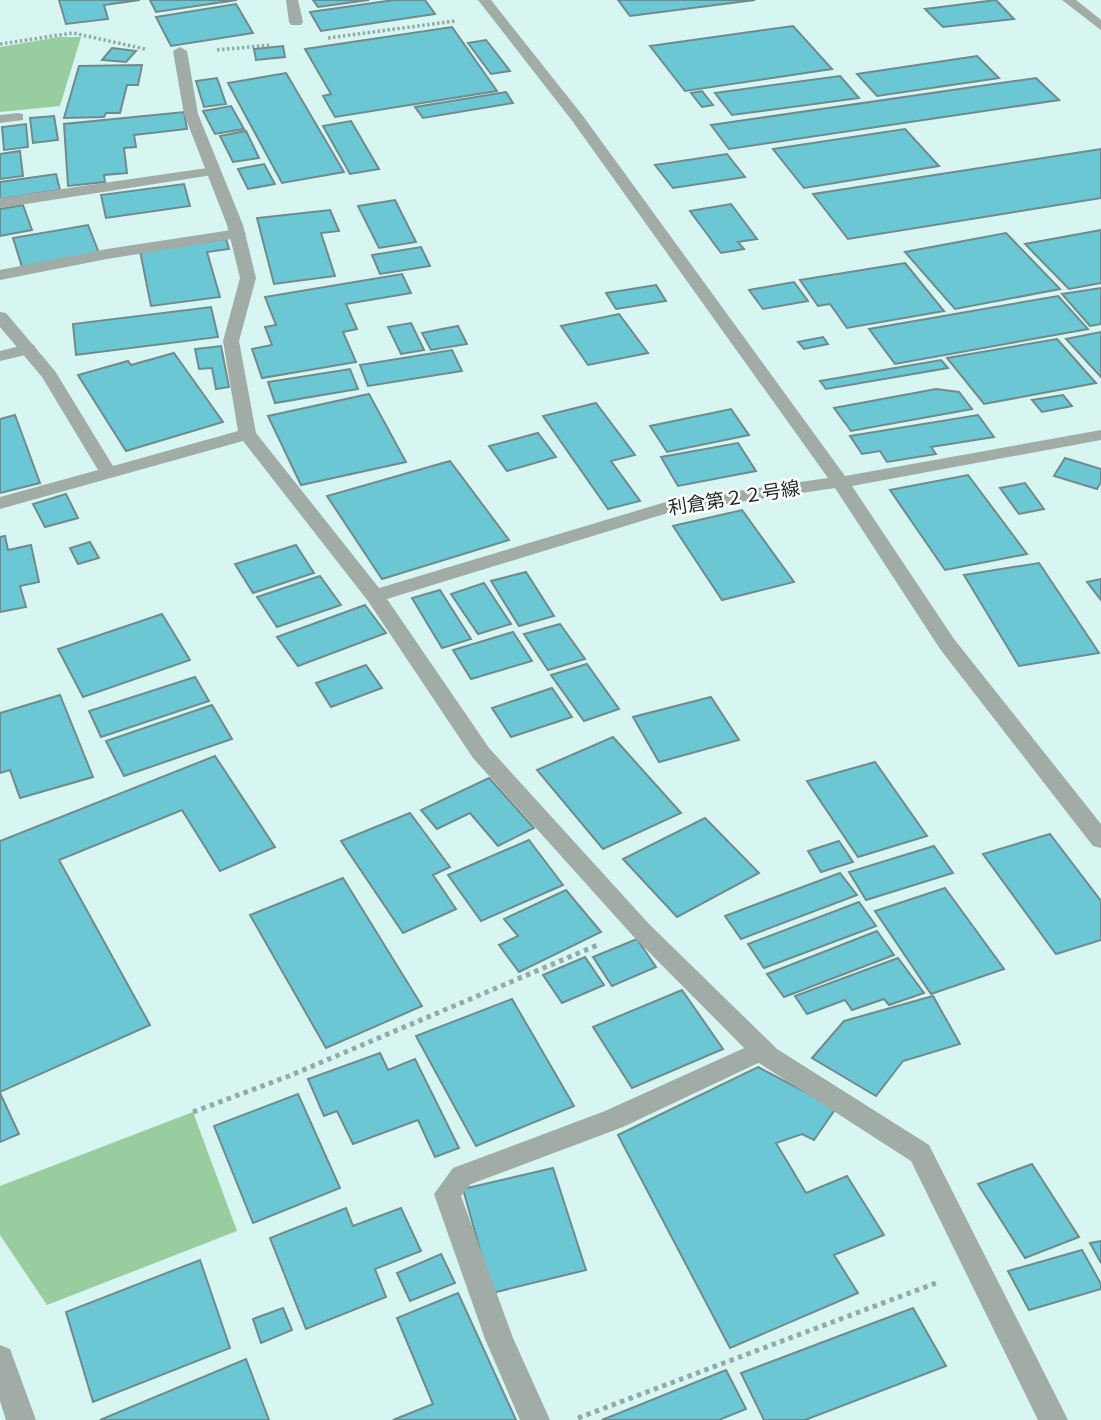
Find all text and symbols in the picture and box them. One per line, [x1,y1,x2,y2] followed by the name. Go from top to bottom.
[666,475,802,521] street label: 利倉第２２号線

